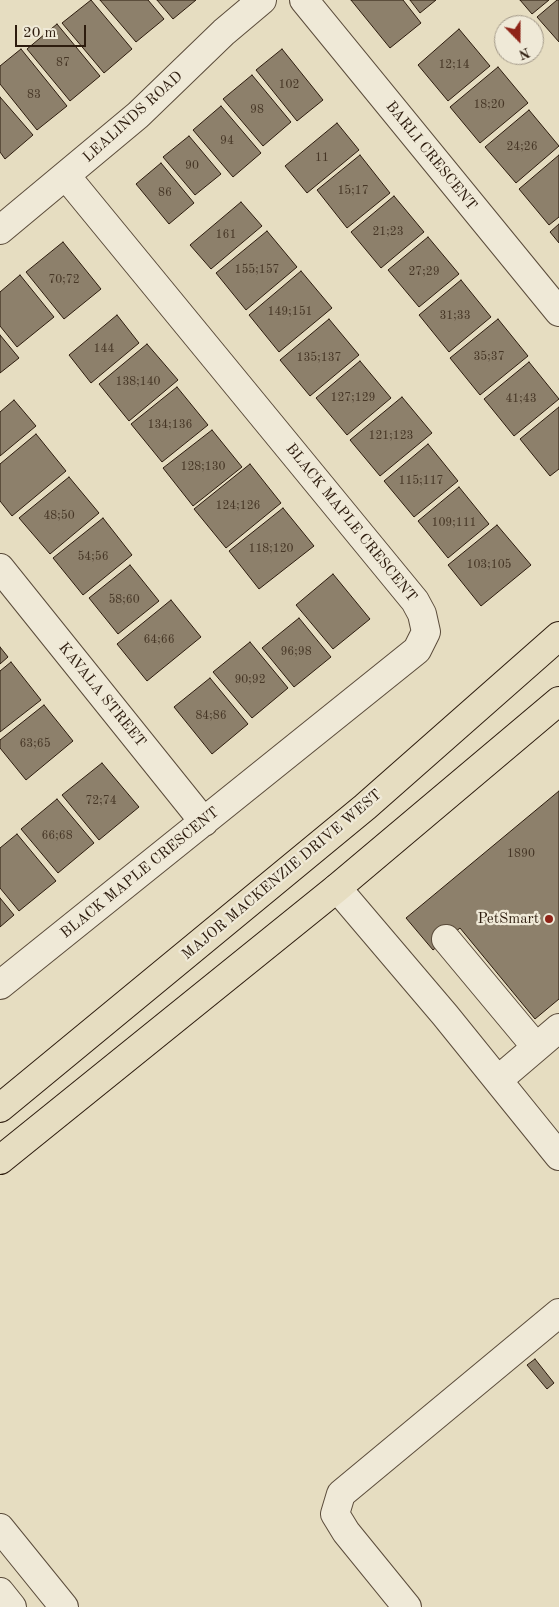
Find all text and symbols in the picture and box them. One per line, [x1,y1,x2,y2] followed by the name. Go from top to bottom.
[18,15,89,47] scale bar
[494,15,544,65] north arrow
[23,26,57,41] text: 20 m
[517,44,532,61] text: N
[56,56,70,70] house number: 87
[438,58,470,72] house number: 12;14
[79,67,187,167] street label: LEALINDS ROAD
[279,78,299,92] house number: 102
[27,88,41,102] house number: 83
[381,98,481,214] street label: BARLI CRESCENT
[473,98,505,112] house number: 18;20
[250,103,264,117] house number: 98
[220,134,234,148] house number: 94
[506,140,538,154] house number: 24;26
[315,151,329,165] house number: 11
[185,159,199,173] house number: 90
[337,184,369,198] house number: 15;17
[158,186,172,200] house number: 86
[372,225,404,239] house number: 21;23
[216,228,236,242] house number: 161
[234,263,280,277] house number: 155;157
[408,265,440,279] house number: 27;29
[48,273,80,287] house number: 70;72
[267,305,313,319] house number: 149;151
[439,309,471,323] house number: 31;33
[94,342,114,356] house number: 144
[473,350,505,364] house number: 35;37
[296,351,342,365] house number: 135;137
[115,375,161,389] house number: 138;140
[330,391,376,405] house number: 127;129
[505,392,537,406] house number: 41;43
[147,418,193,432] house number: 134;136
[368,429,414,443] house number: 121;123
[281,440,421,606] street label: BLACK MAPLE CRESCENT
[180,460,226,474] house number: 128;130
[398,474,444,488] house number: 115;117
[215,499,261,513] house number: 124;126
[43,509,75,523] house number: 48;50
[431,516,477,530] house number: 109;111
[248,542,294,556] house number: 118;120
[77,550,109,564] house number: 54;56
[466,558,512,572] house number: 103;105
[108,593,140,607] house number: 58;60
[143,633,175,647] house number: 64;66
[54,639,150,751] street label: KAVALA STREET
[280,645,312,659] house number: 96;98
[234,673,266,687] house number: 90;92
[195,709,227,723] house number: 84;86
[19,737,51,751] house number: 63;65
[178,786,386,964] street label: MAJOR MACKENZIE DRIVE WEST
[85,794,117,808] house number: 72;74
[57,803,223,943] street label: BLACK MAPLE CRESCENT
[41,829,73,843] house number: 66;68
[507,847,535,861] house number: 1890
[477,910,539,928] place label: PetSmart
[543,913,555,925] marker: PetSmart

